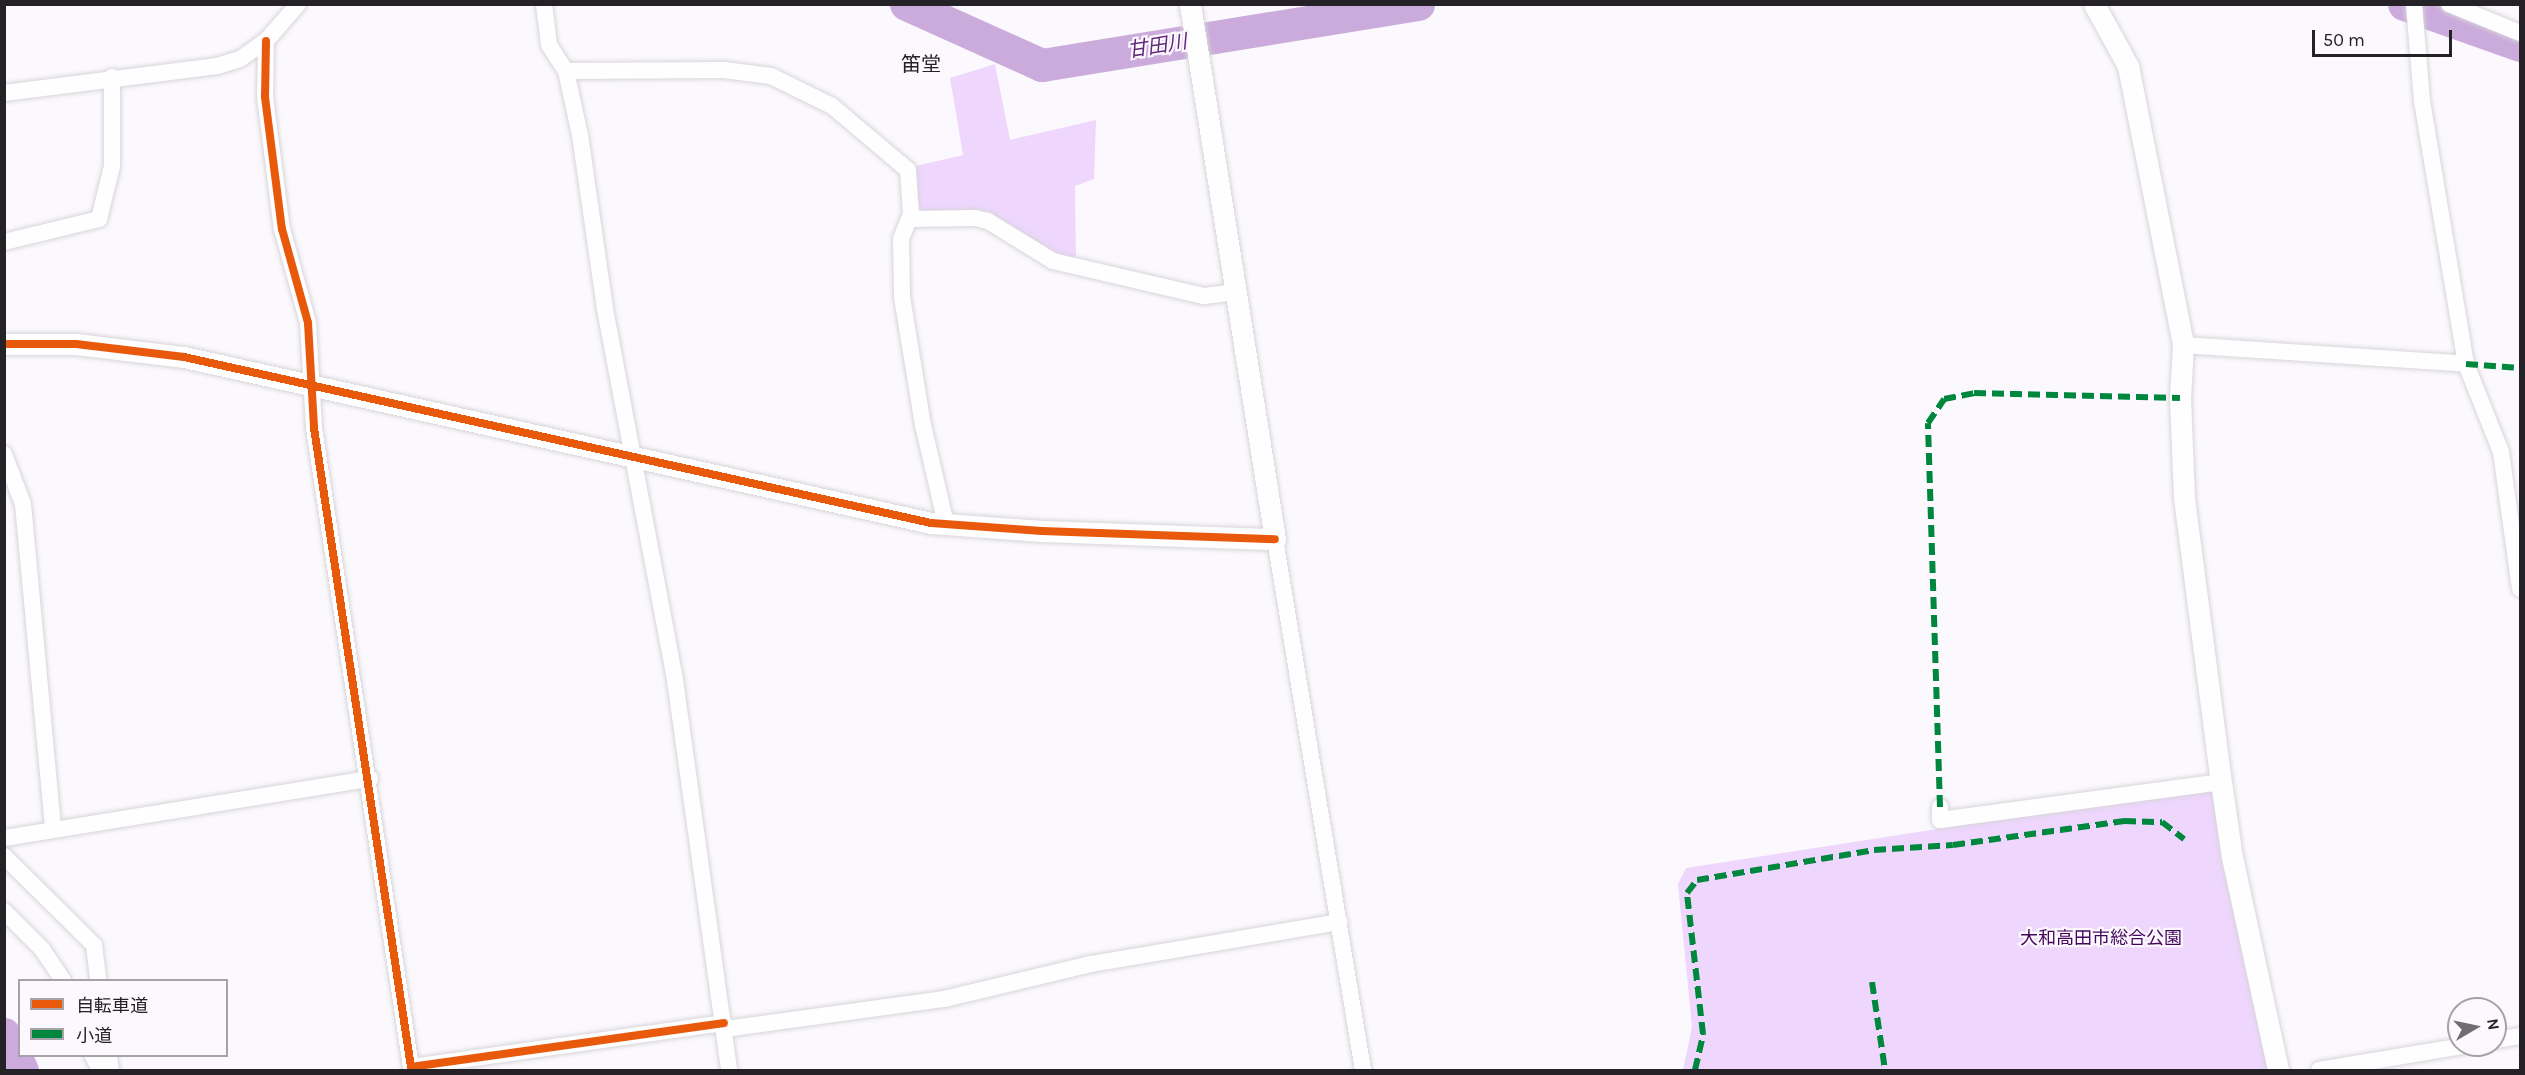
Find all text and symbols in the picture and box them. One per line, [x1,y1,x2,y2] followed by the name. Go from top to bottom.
[2315,18,2454,56] scale bar
[1125,29,1189,63] water label: 甘田川
[2323,29,2365,51] text: 50 m
[901,52,941,76] district label: 笛堂
[2020,927,2182,949] park label: 大和高田市総合公園
[18,979,228,1057] legend
[76,995,148,1017] text: 自転車道
[2447,997,2507,1057] north arrow
[2483,1017,2504,1032] text: N
[76,1025,112,1047] text: 小道

